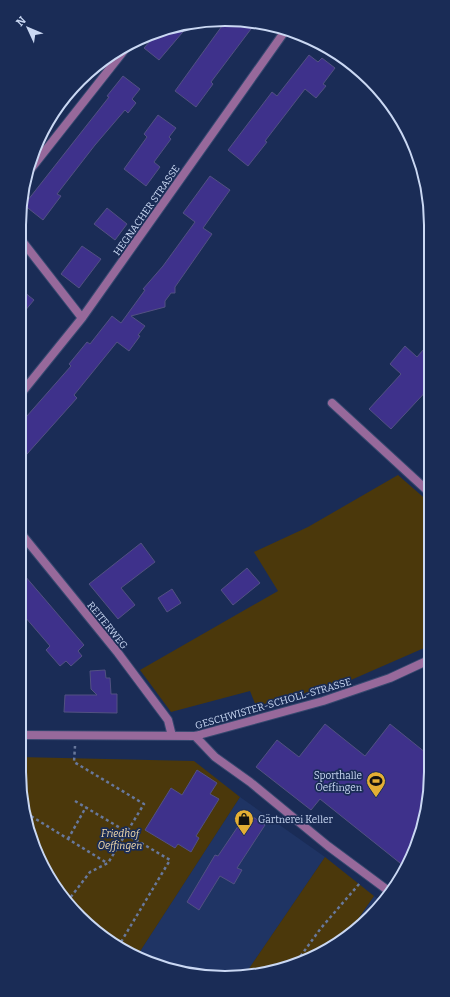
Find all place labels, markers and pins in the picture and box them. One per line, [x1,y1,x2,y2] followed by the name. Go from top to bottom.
[314,770,363,794] place label: Sporthalle Oeffingen
[365,770,387,798] sports icon: Sporthalle Oeffingen
[233,808,255,836] shop icon: Gärtnerei Keller
[258,814,334,826] place label: Gärtnerei Keller

